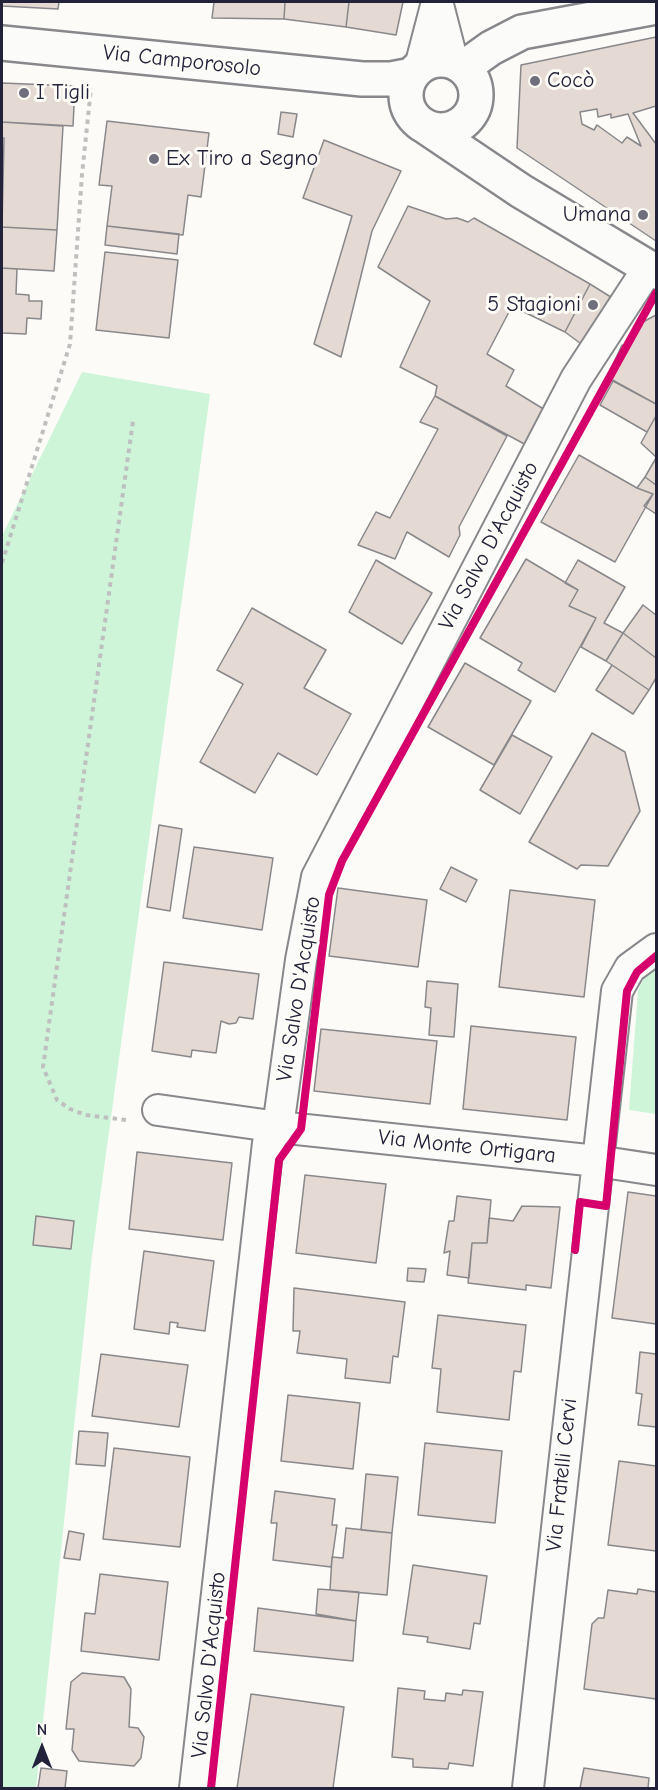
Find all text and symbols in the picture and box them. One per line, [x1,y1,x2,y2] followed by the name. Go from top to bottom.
[102,40,262,82] street label: Via Camporosolo
[547,68,594,94] place label: Cocò
[528,74,542,88] marker: Cocò
[36,80,90,106] place label: I Tigli
[17,86,31,100] marker: I Tigli
[166,146,318,172] place label: Ex Tiro a Segno
[147,152,161,166] marker: Ex Tiro a Segno
[563,202,631,228] place label: Umana
[636,208,650,222] marker: Umana
[487,292,581,318] place label: 5 Stagioni
[586,298,600,312] marker: 5 Stagioni
[433,457,545,635] street label: Via Salvo D'Acquisto
[271,895,327,1083] street label: Via Salvo D'Acquisto
[377,1125,557,1169] street label: Via Monte Ortigara
[541,1397,583,1553] street label: Via Fratelli Cervi
[186,1571,232,1759] street label: Via Salvo D'Acquisto
[12,1718,72,1778] north arrow
[37,1721,47,1739] text: N

